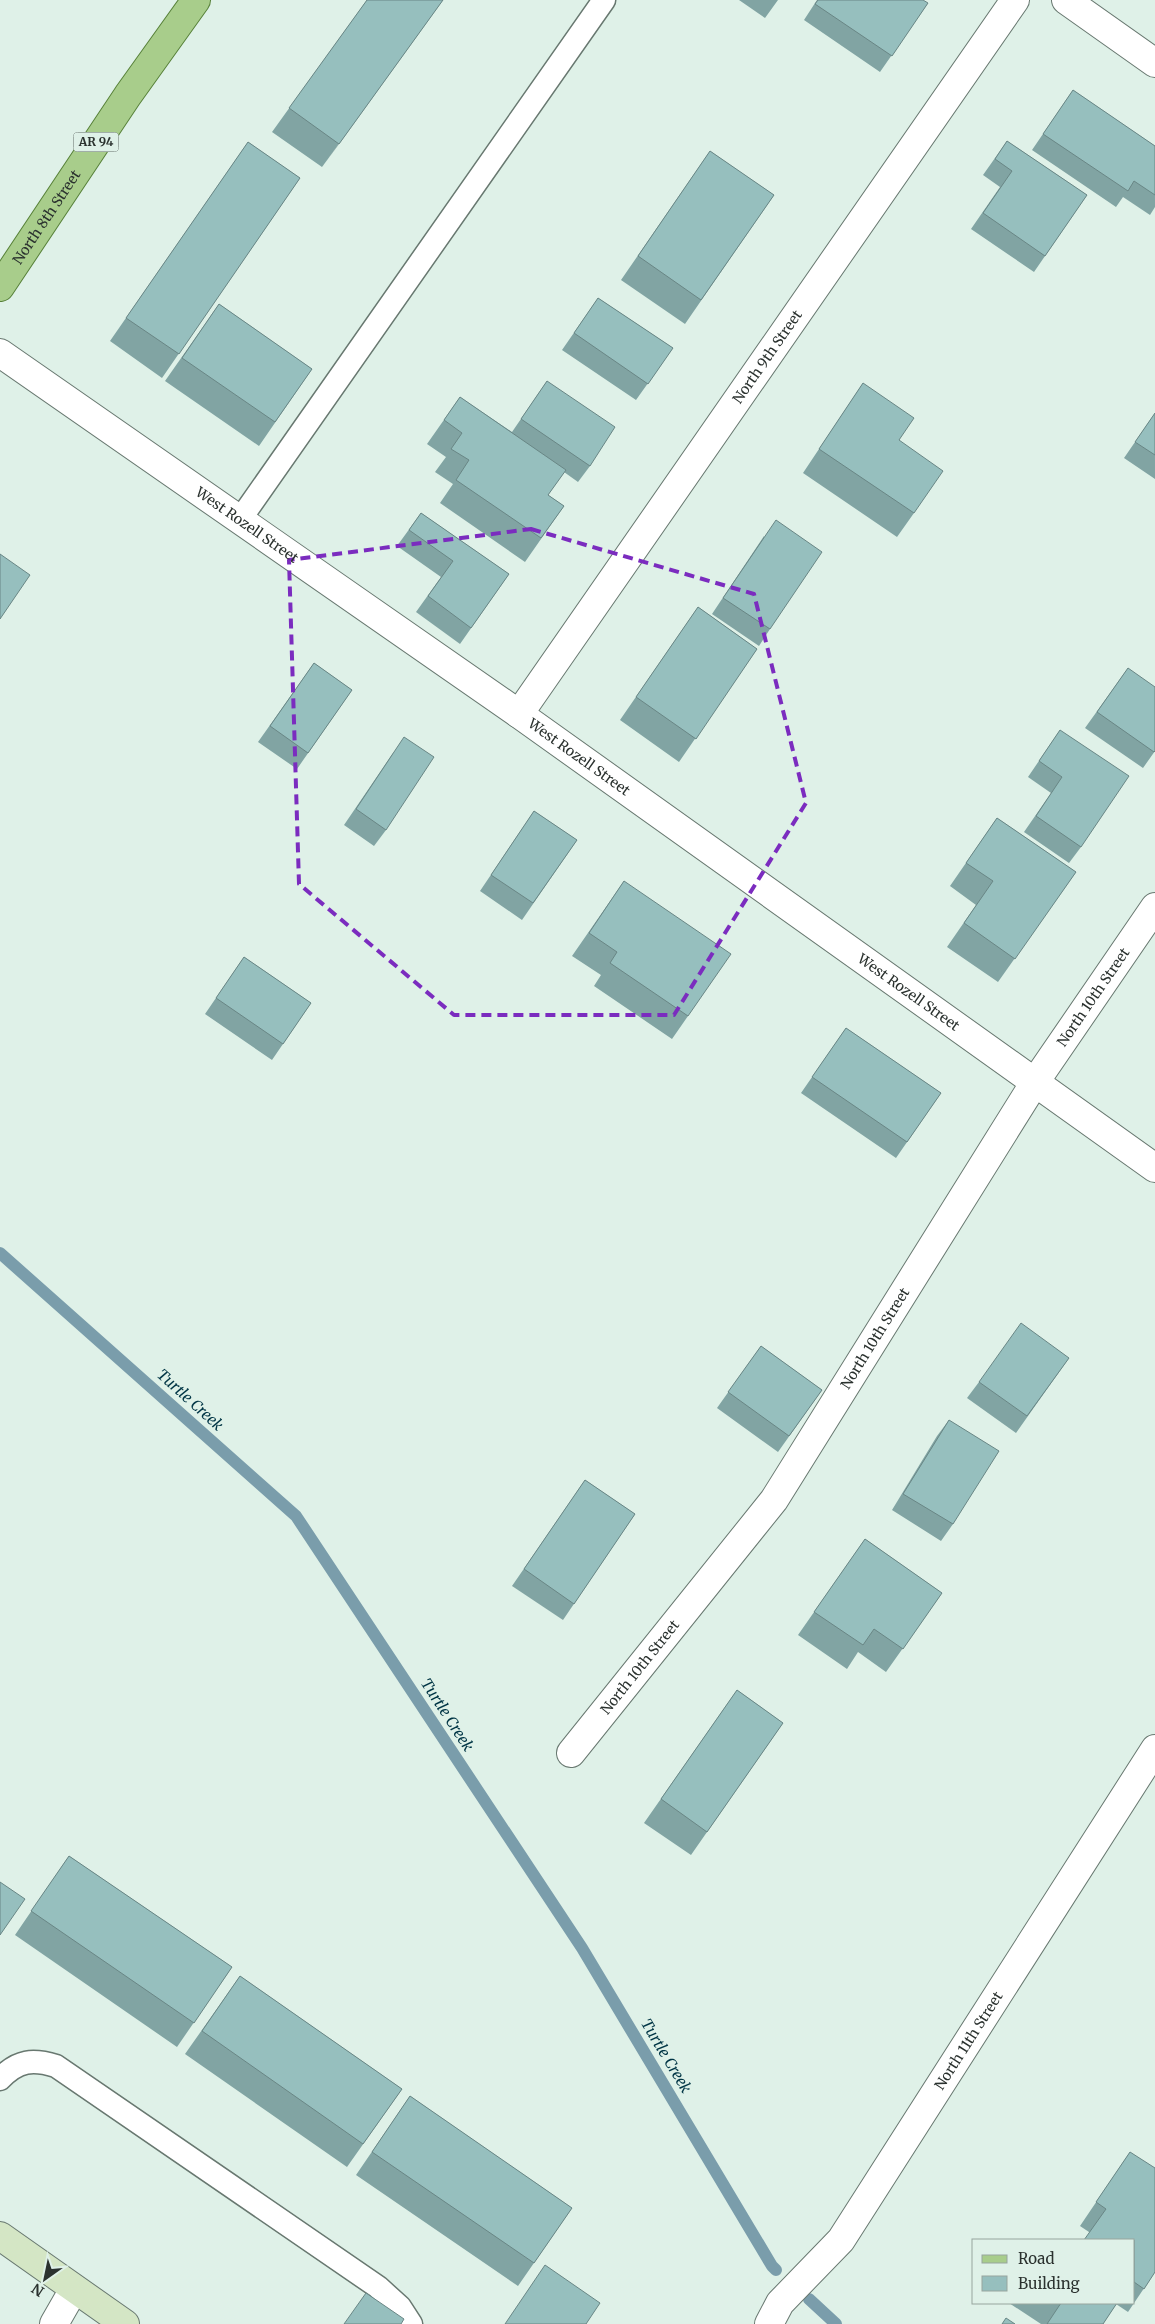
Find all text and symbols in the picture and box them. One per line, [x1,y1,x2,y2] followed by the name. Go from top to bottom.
[74,132,118,152] road number: AR 94
[9,166,85,268] street label: North 8th Street
[728,306,806,407] street label: North 9th Street
[191,482,302,567] street label: West Rozell Street
[524,714,634,800] street label: West Rozell Street
[1053,944,1134,1050] street label: North 10th Street
[853,949,964,1035] street label: West Rozell Street
[837,1284,914,1392] street label: North 10th Street
[153,1365,228,1435] water label: Turtle Creek
[597,1616,683,1718] street label: North 10th Street
[417,1675,478,1755] water label: Turtle Creek
[930,1988,1007,2093] street label: North 11th Street
[637,2015,696,2097] water label: Turtle Creek
[972,2239,1135,2304] legend
[1018,2249,1054,2268] text: Road
[20,2254,70,2304] north arrow
[1018,2274,1080,2293] text: Building
[28,2279,47,2300] text: N

